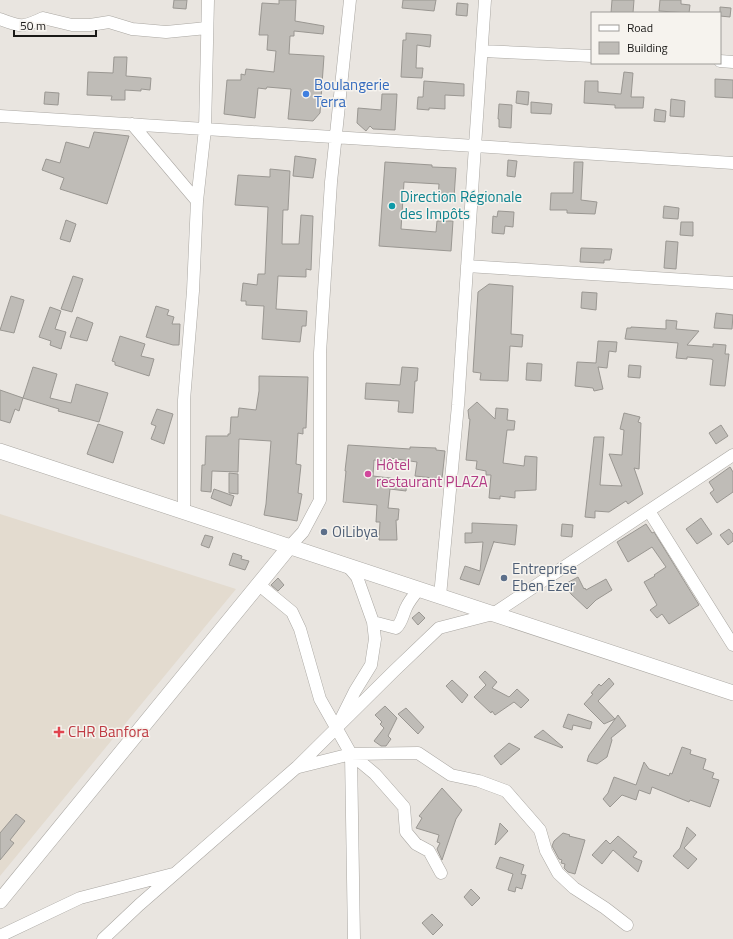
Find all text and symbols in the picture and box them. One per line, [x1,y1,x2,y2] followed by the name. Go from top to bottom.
[14,12,96,38] scale bar
[591,12,721,64] legend
[20,16,46,35] text: 50 m
[627,18,653,37] text: Road
[627,38,668,57] text: Building
[314,73,390,113] place label: Boulangerie Terra
[301,89,311,99] marker: Boulangerie Terra
[400,185,522,225] place label: Direction Régionale des Impôts
[387,201,397,211] marker: Direction Régionale des Impôts
[376,453,488,493] place label: Hôtel restaurant PLAZA
[363,469,373,479] marker: Hôtel restaurant PLAZA
[332,520,379,543] place label: OiLibya
[319,527,329,537] marker: OiLibya
[512,557,577,597] place label: Entreprise Eben Ezer
[499,573,509,583] marker: Entreprise Eben Ezer
[68,720,150,743] place label: CHR Banfora
[53,726,65,738] marker: CHR Banfora

